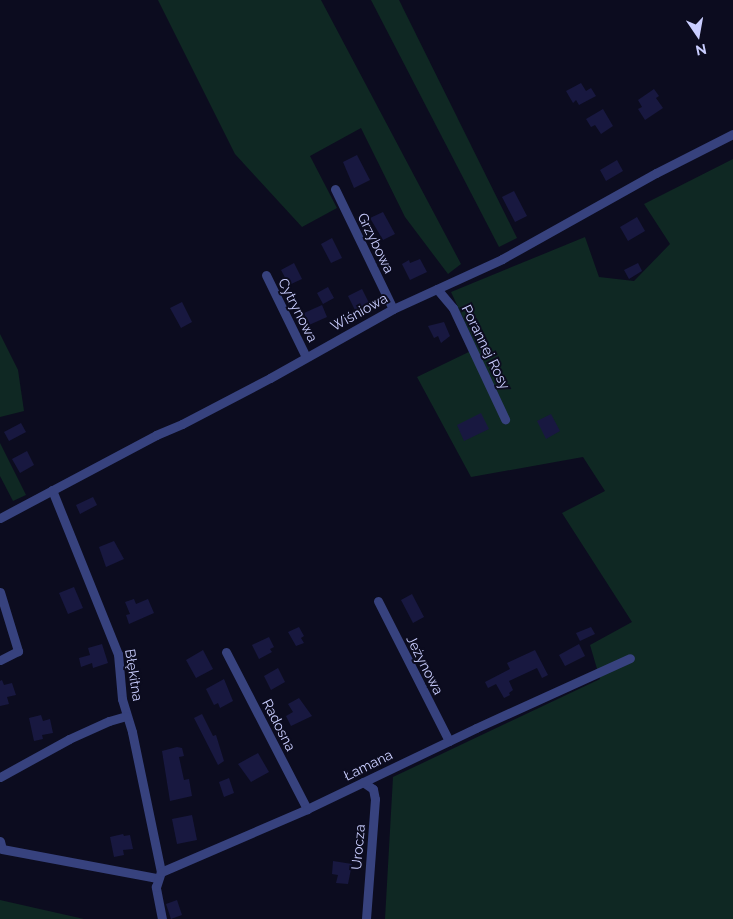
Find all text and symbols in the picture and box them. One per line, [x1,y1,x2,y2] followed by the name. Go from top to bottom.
[673,10,723,60] north arrow
[694,41,708,59] text: N
[354,210,398,276] street label: Grzybowa
[275,275,321,345] street label: Cytrynowa
[328,289,390,335] street label: Wiśniowa
[458,302,514,392] street label: Porannej Rosy
[403,633,447,697] street label: Jeżynowa
[122,648,146,702] street label: Błękitna
[259,696,299,754] street label: Radosna
[341,746,395,784] street label: Łamana
[348,823,368,871] street label: Urocza

